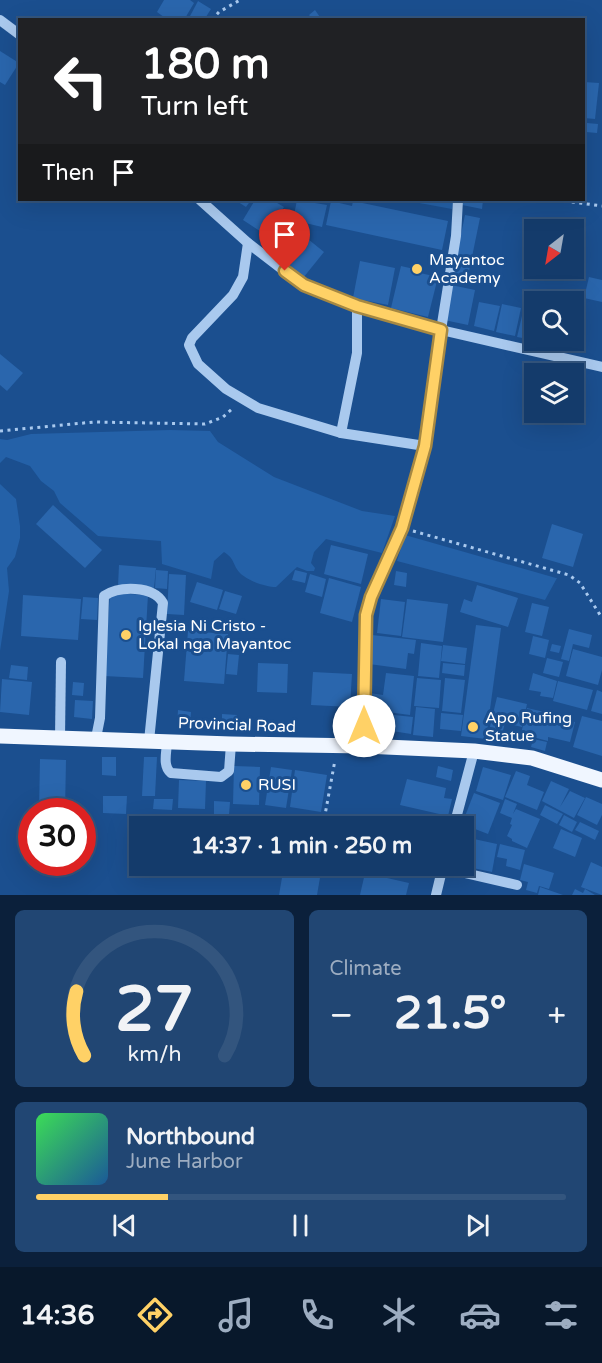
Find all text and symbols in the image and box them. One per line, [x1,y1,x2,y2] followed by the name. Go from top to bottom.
[141,39,270,90] text: 180 m
[42,42,120,120] icon: left
[141,90,248,123] text: Turn left
[107,156,140,189] icon: arrive
[42,160,95,186] text: Then
[259,209,310,271] pin
[268,218,301,251] icon: arrive
[524,219,584,279] north arrow
[524,219,584,423] map controls
[429,250,505,288] place label: Mayantoc Academy
[410,262,424,276] marker: Mayantoc Academy
[524,291,584,351] button: search
[524,363,584,423] button: layers
[138,616,291,654] place label: Iglesia Ni Cristo - Lokal nga Mayantoc
[119,628,133,642] marker: Iglesia Ni Cristo - Lokal nga Mayantoc
[332,694,396,758] position arrow
[485,708,572,746] place label: Apo Rufing Statue
[178,713,296,737] street label: Provincial Road
[466,720,480,734] marker: Apo Rufing Statue
[258,775,296,795] place label: RUSI
[239,778,253,792] marker: RUSI
[18,798,96,876] speed limit sign: 30
[191,833,412,859] text: 14:37 · 1 min · 250 m
[330,957,402,981] text: Climate
[115,973,193,1048] text: 27
[394,987,507,1041] text: 21.5°
[330,996,353,1035] text: −
[547,996,566,1035] text: +
[127,1041,181,1067] text: km/h
[126,1124,255,1150] text: Northbound
[126,1150,243,1174] text: June Harbor
[108,1209,141,1242] icon: previous
[284,1209,317,1242] icon: pause
[461,1209,494,1242] icon: next
[134,1294,176,1336] icon: directions
[215,1294,257,1336] icon: music
[296,1294,338,1336] icon: phone
[378,1294,420,1336] icon: climate
[459,1294,501,1336] icon: car
[540,1294,582,1336] icon: filters
[20,1299,95,1332] text: 14:36

